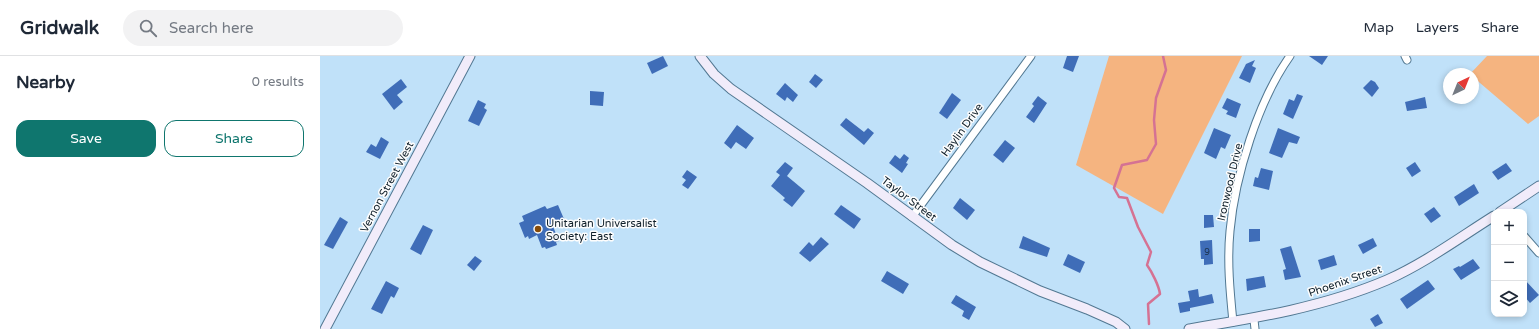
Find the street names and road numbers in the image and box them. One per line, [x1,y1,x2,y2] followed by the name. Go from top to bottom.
[938,101,986,159] street label: Haylin Drive
[358,139,416,235] street label: Vernon Street West
[1215,142,1245,222] street label: Ironwood Drive
[879,174,939,224] street label: Taylor Street
[1307,262,1383,300] street label: Phoenix Street

